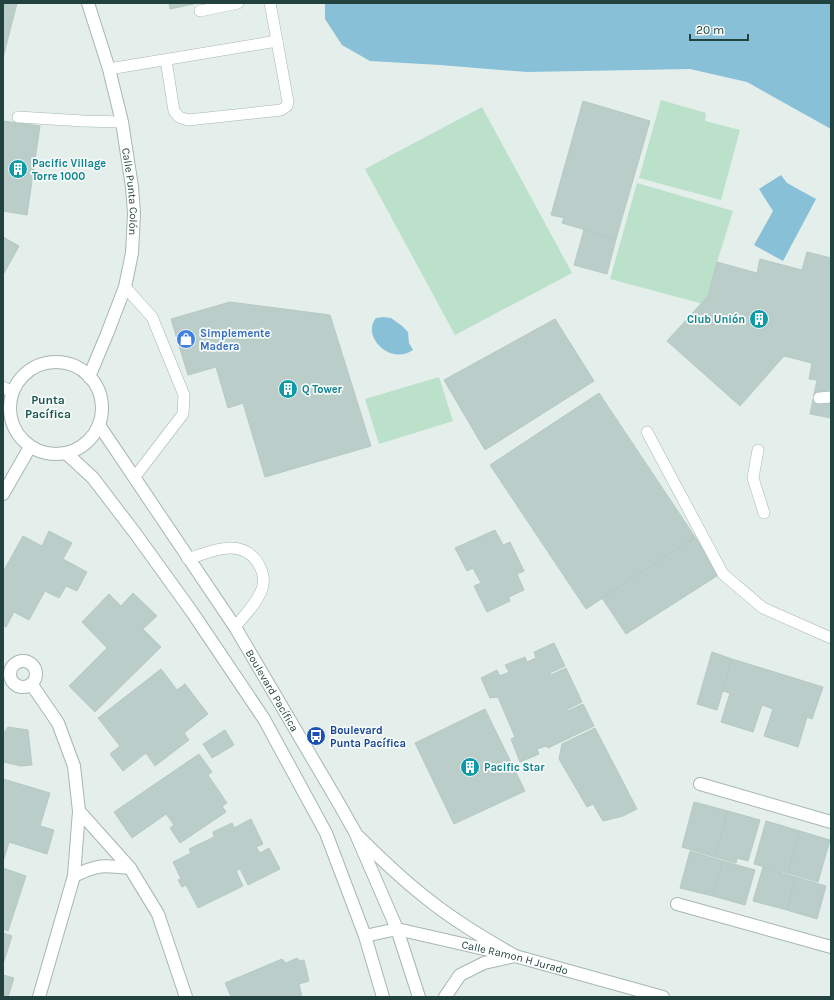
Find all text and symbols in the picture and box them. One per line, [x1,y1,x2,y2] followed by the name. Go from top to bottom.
[690,16,748,42] scale bar
[696,23,724,37] text: 20 m
[120,147,141,236] street label: Calle Punta Colón
[32,157,106,183] place label: Pacific Village Torre 1000
[7,158,29,180] building icon: Pacific Village Torre 1000
[748,308,770,330] building icon: Club Unión
[687,313,745,326] place label: Club Unión
[200,327,270,353] place label: Simplemente Madera
[175,328,197,350] shop icon: Simplemente Madera
[277,378,299,400] building icon: Q Tower
[302,383,343,396] place label: Q Tower
[25,393,71,421] district label: Punta Pacífica
[243,647,301,734] street label: Boulevard Pacífica
[330,724,406,750] place label: Boulevard Punta Pacífica
[305,725,327,747] bus stop icon: Boulevard Punta Pacífica
[459,756,481,778] building icon: Pacific Star
[484,761,545,774] place label: Pacific Star
[460,938,570,977] street label: Calle Ramon H Jurado

